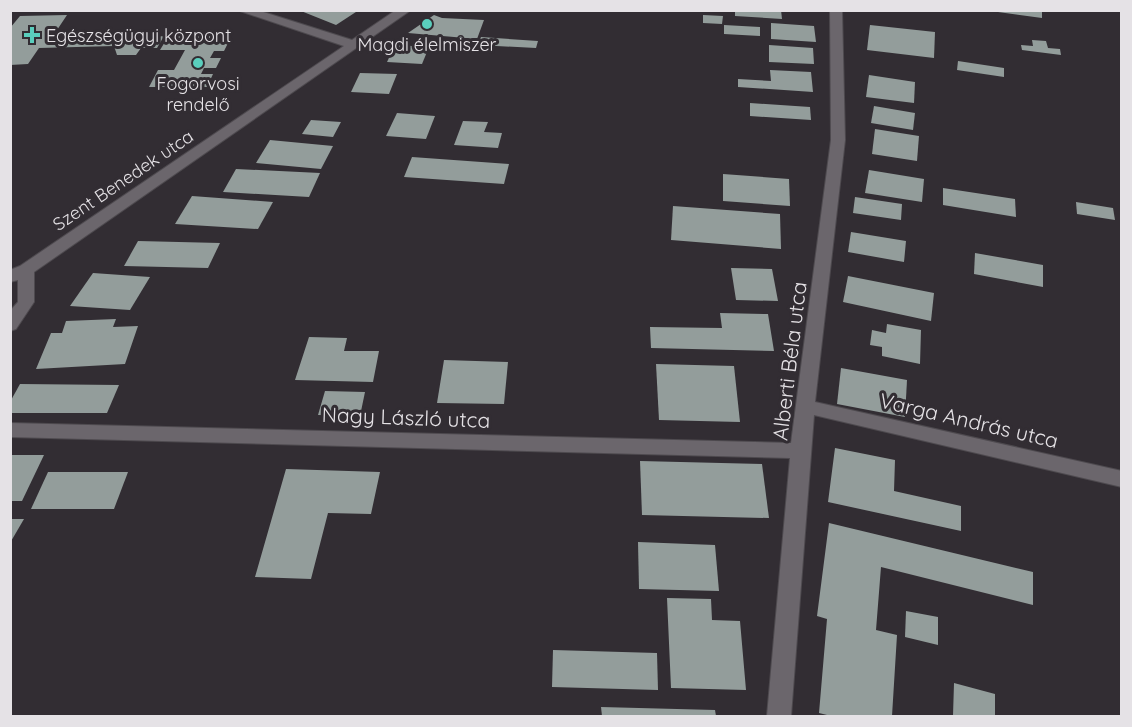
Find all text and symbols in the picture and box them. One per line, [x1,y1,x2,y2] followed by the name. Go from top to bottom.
[420,17,434,31] marker: Magdi élelmiszer
[46,24,231,47] place label: Egészségügyi központ
[23,26,41,44] marker: Egészségügyi központ
[357,33,497,56] place label: Magdi élelmiszer
[191,56,205,70] marker: Fogorvosi rendelő
[157,72,239,116] place label: Fogorvosi rendelő
[48,124,198,236] street label: Szent Benedek utca
[766,280,812,442] street label: Alberti Béla utca
[877,387,1061,453] street label: Varga András utca
[321,401,491,433] street label: Nagy László utca

